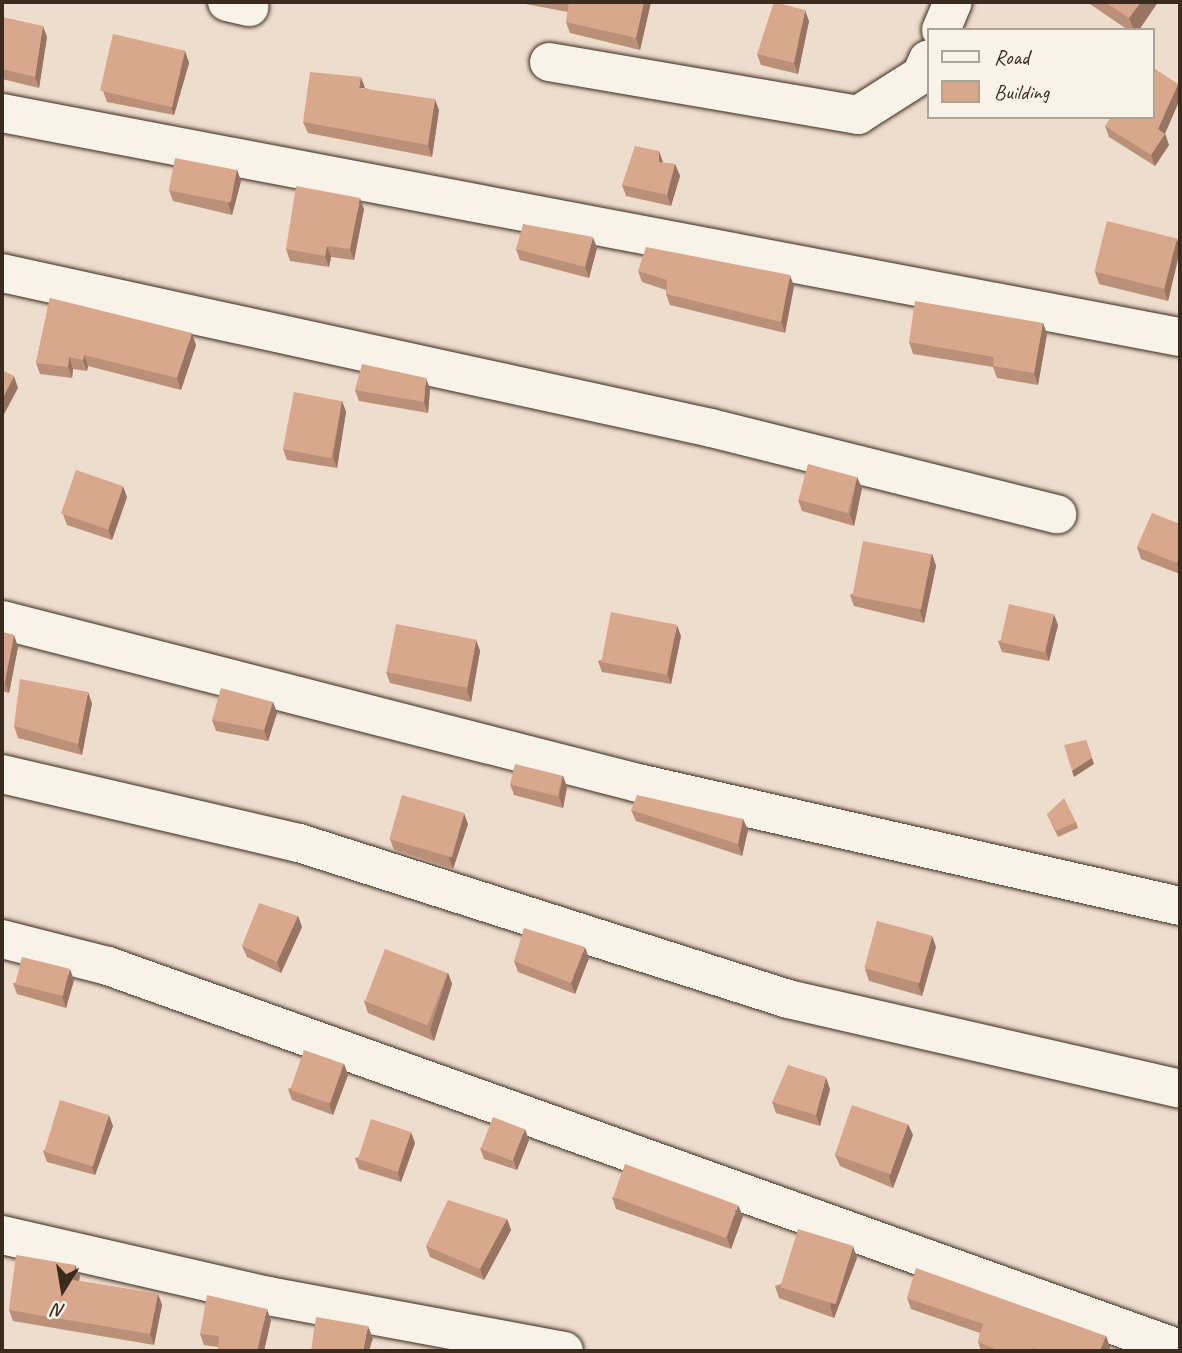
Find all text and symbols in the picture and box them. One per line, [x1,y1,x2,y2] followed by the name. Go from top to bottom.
[926,28,1154,119] legend
[994,44,1029,70] text: Road
[994,79,1049,105] text: Building
[28,1255,98,1325] north arrow
[51,1298,67,1324] text: N

